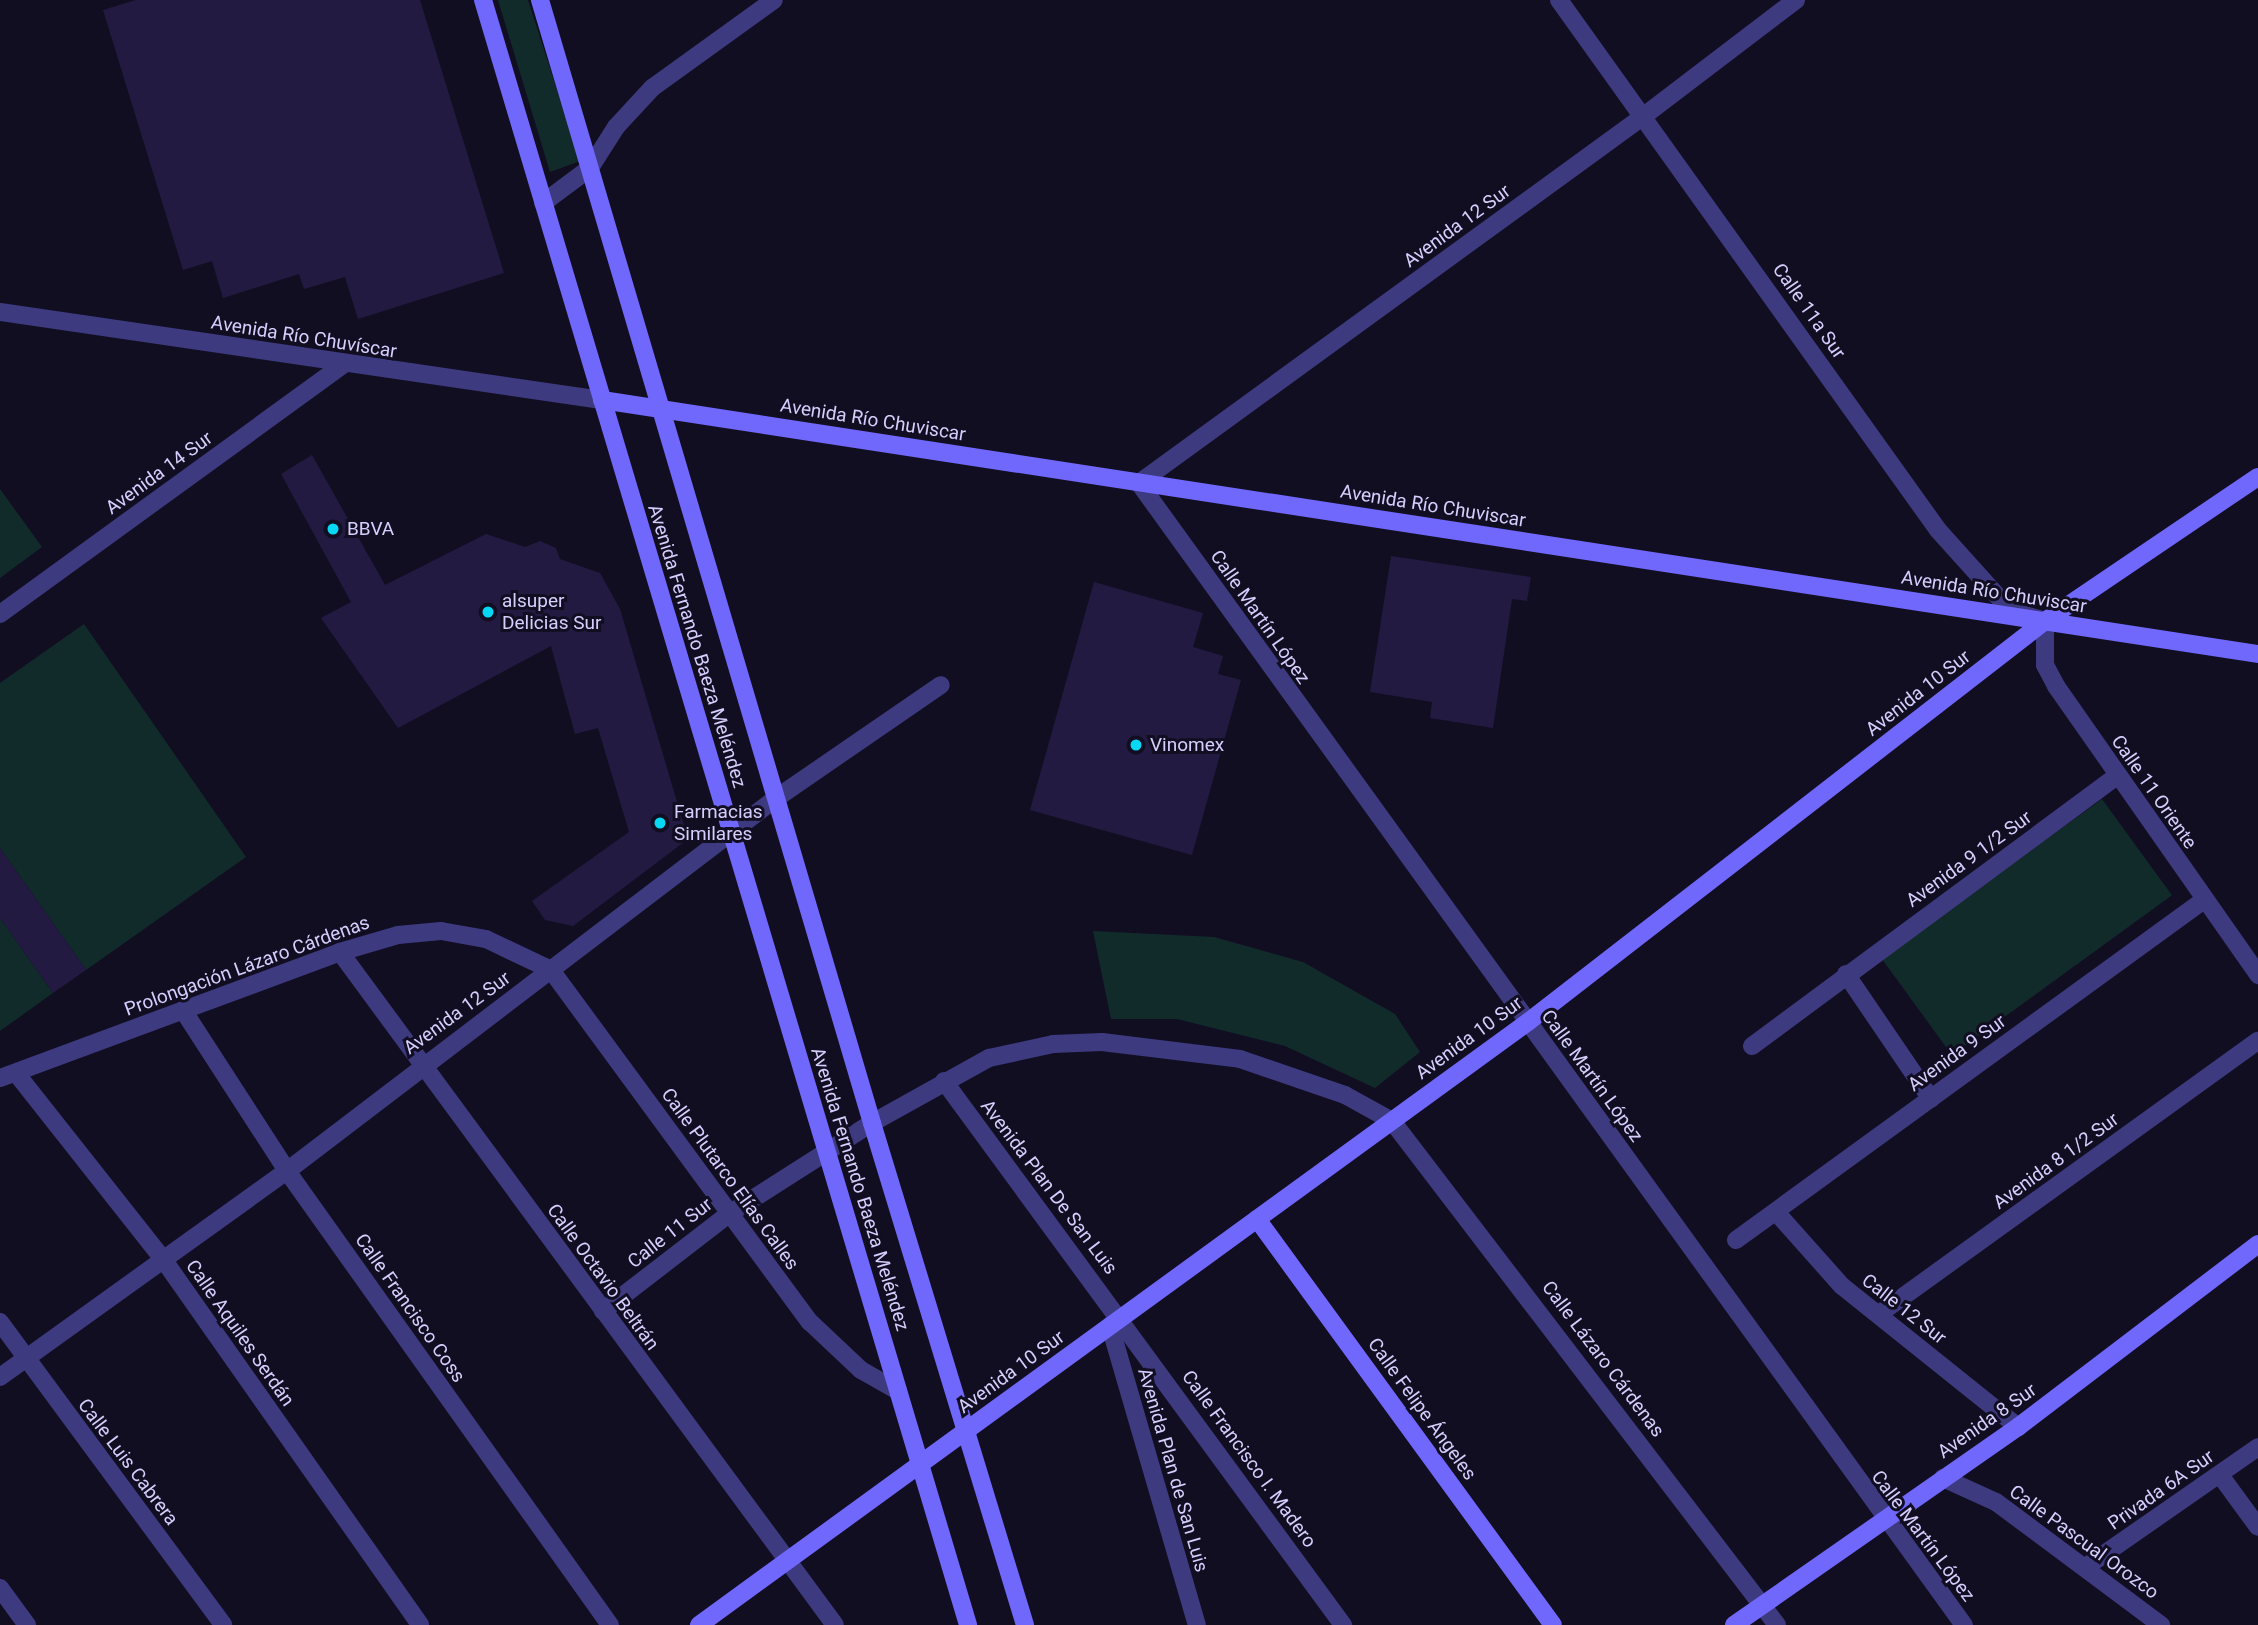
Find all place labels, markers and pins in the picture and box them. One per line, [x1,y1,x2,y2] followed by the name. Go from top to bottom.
[347,518,394,540] place label: BBVA
[325,521,341,537] marker: BBVA
[502,590,601,634] place label: alsuper Delicias Sur
[480,604,496,620] marker: alsuper Delicias Sur
[1150,734,1224,756] place label: Vinomex
[1128,737,1144,753] marker: Vinomex
[674,801,763,845] place label: Farmacias Similares
[652,815,668,831] marker: Farmacias Similares

